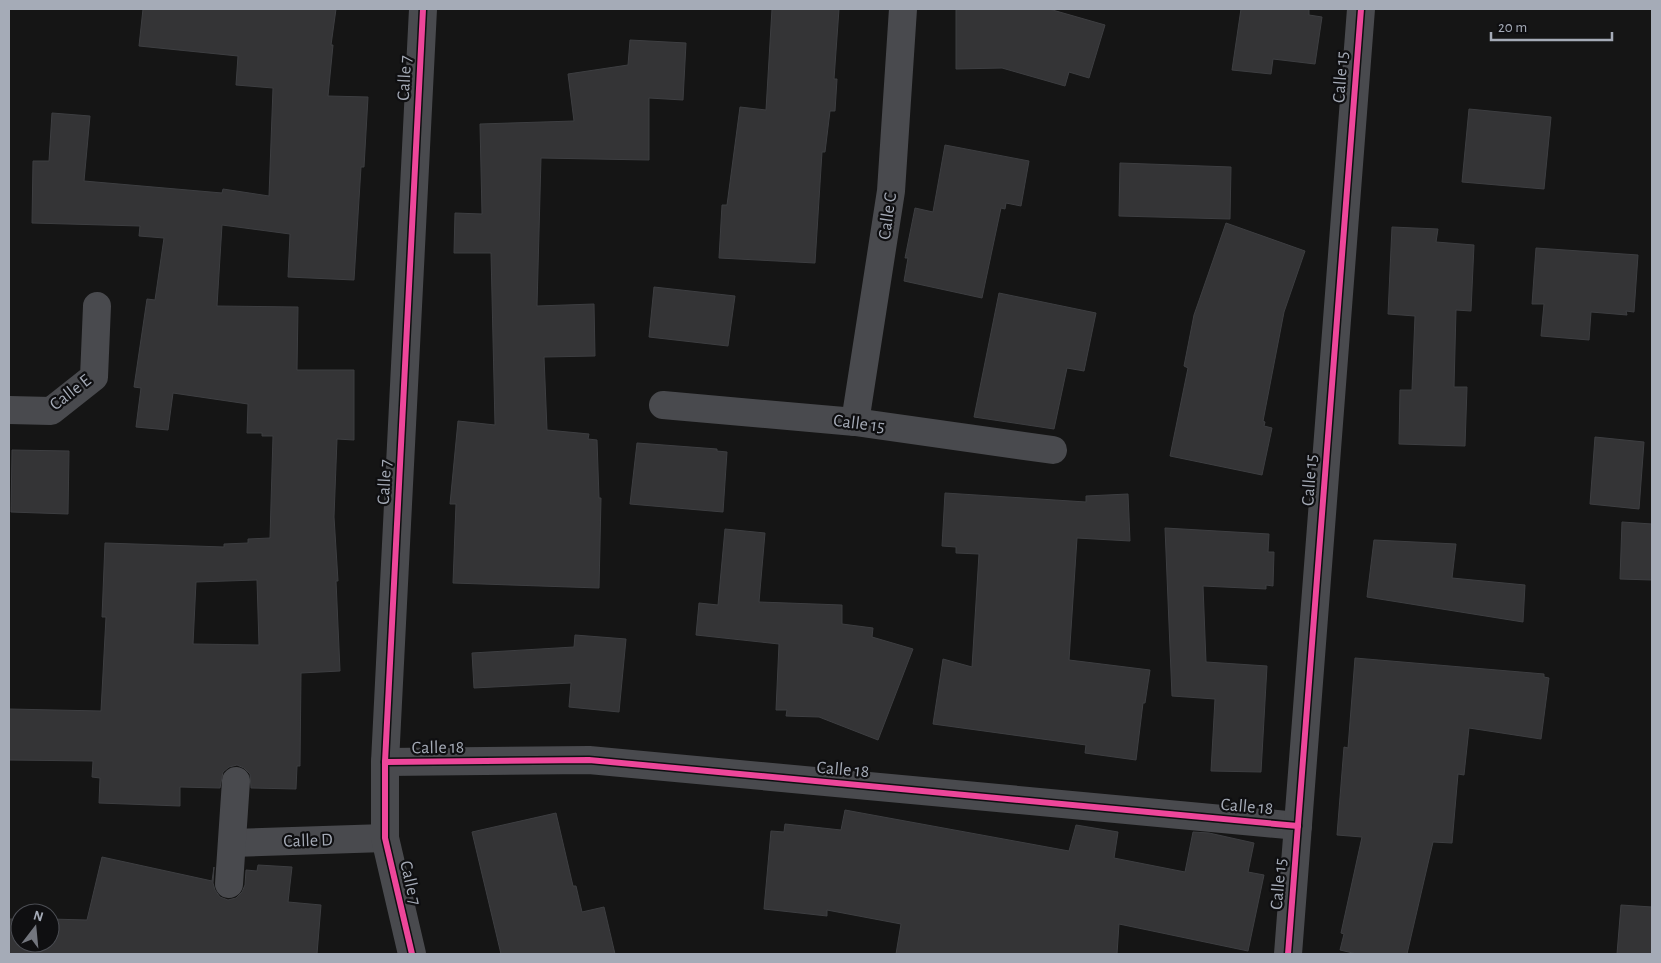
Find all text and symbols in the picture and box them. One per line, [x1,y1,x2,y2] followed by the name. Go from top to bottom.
[1491,10,1612,42] scale bar
[1498,20,1527,35] text: 20 m
[1330,51,1352,103] street label: Calle 15
[395,55,415,101] street label: Calle 7
[876,192,900,241] street label: Calle C
[47,371,95,414] street label: Calle E
[832,412,886,436] street label: Calle 15
[1299,454,1321,506] street label: Calle 15
[375,459,395,505] street label: Calle 7
[412,739,464,757] street label: Calle 18
[816,759,870,781] street label: Calle 18
[1220,796,1274,818] street label: Calle 18
[283,831,333,851] street label: Calle D
[1268,858,1290,911] street label: Calle 15
[396,859,424,907] street label: Calle 7
[10,903,60,953] north arrow
[32,908,45,925] text: N

